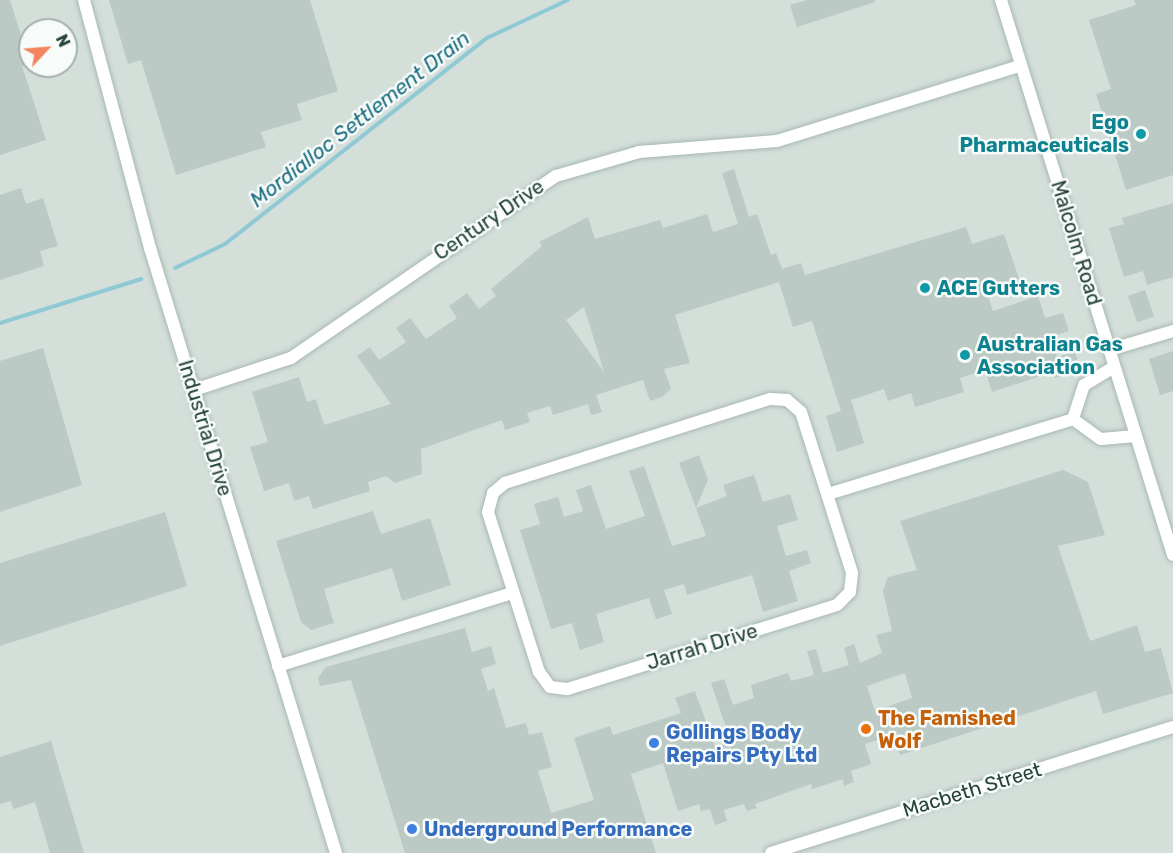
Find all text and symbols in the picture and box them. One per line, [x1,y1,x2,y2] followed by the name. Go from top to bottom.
[18,18,78,78] north arrow
[245,25,475,213] water label: Mordialloc Settlement Drain
[52,31,74,50] text: N
[960,110,1129,157] place label: Ego Pharmaceuticals
[1134,127,1148,141] marker: Ego Pharmaceuticals
[429,174,549,266] street label: Century Drive
[1046,178,1106,308] street label: Malcolm Road
[937,276,1060,300] place label: ACE Gutters
[918,281,932,295] marker: ACE Gutters
[977,332,1123,379] place label: Australian Gas Association
[958,348,972,362] marker: Australian Gas Association
[173,357,237,499] street label: Industrial Drive
[644,619,760,675] street label: Jarrah Drive
[878,706,1016,753] place label: The Famished Wolf
[666,720,818,767] place label: Gollings Body Repairs Pty Ltd
[859,722,873,736] marker: The Famished Wolf
[647,736,661,750] marker: Gollings Body Repairs Pty Ltd
[900,758,1044,822] street label: Macbeth Street
[424,817,692,841] place label: Underground Performance
[405,822,419,836] marker: Underground Performance

